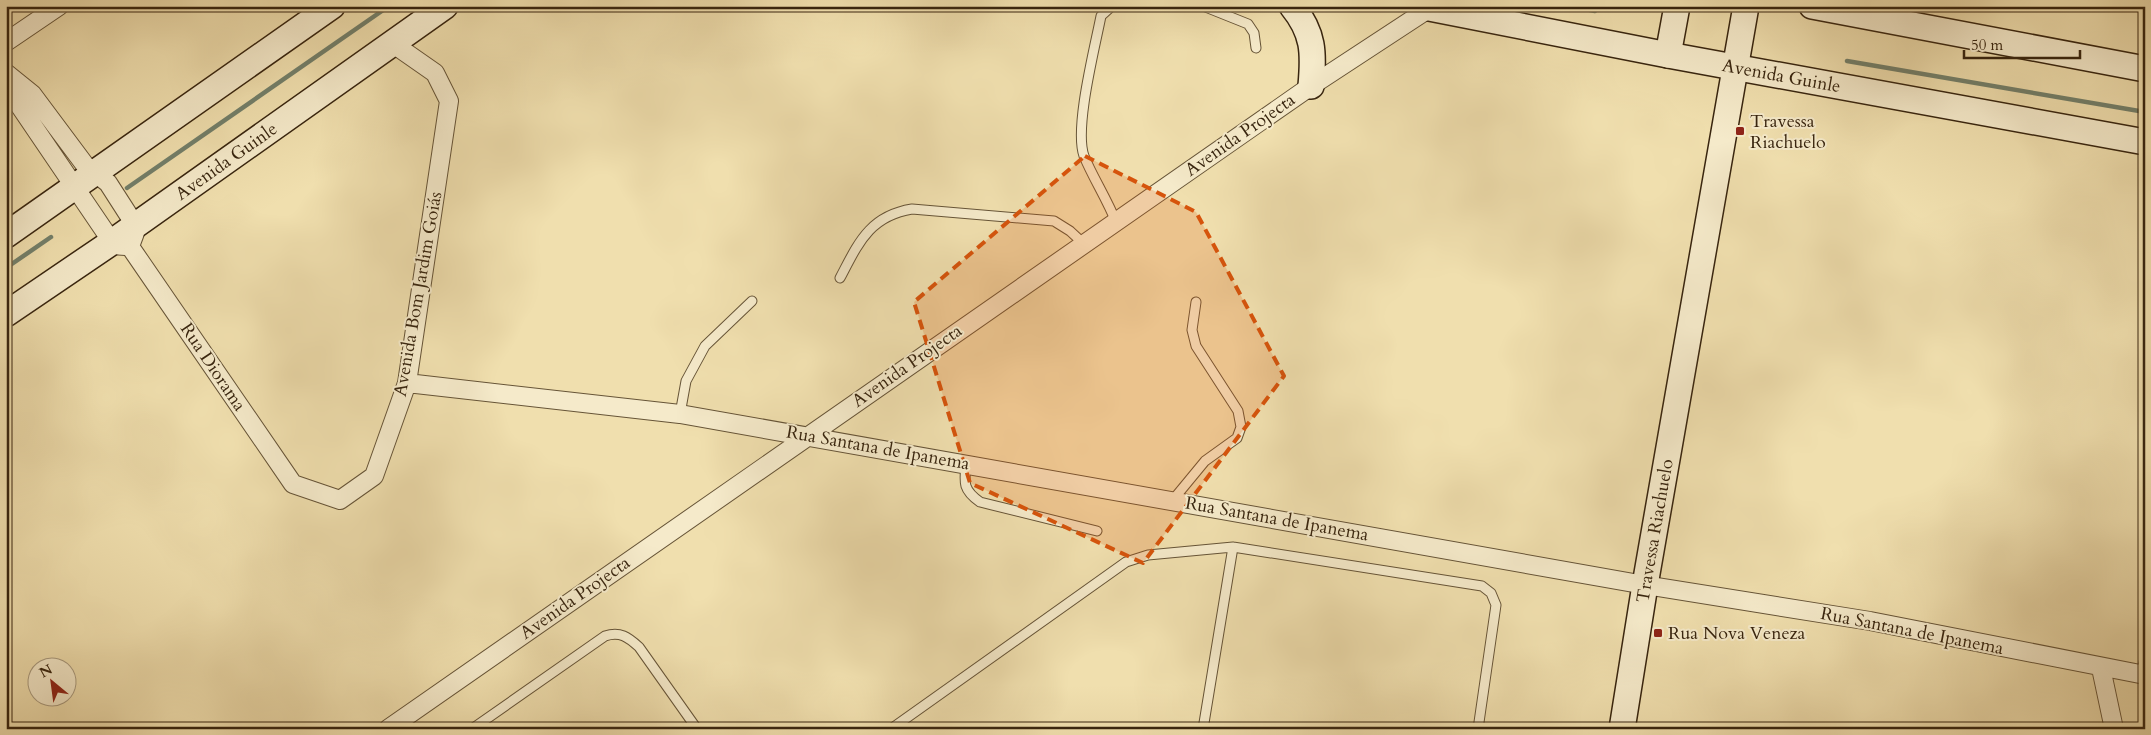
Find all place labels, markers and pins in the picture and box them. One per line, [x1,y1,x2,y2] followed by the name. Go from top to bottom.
[1750,109,1826,155] place label: Travessa Riachuelo
[1734,125,1746,137] marker: Travessa Riachuelo
[1668,621,1806,646] place label: Rua Nova Veneza
[1652,627,1664,639] marker: Rua Nova Veneza

